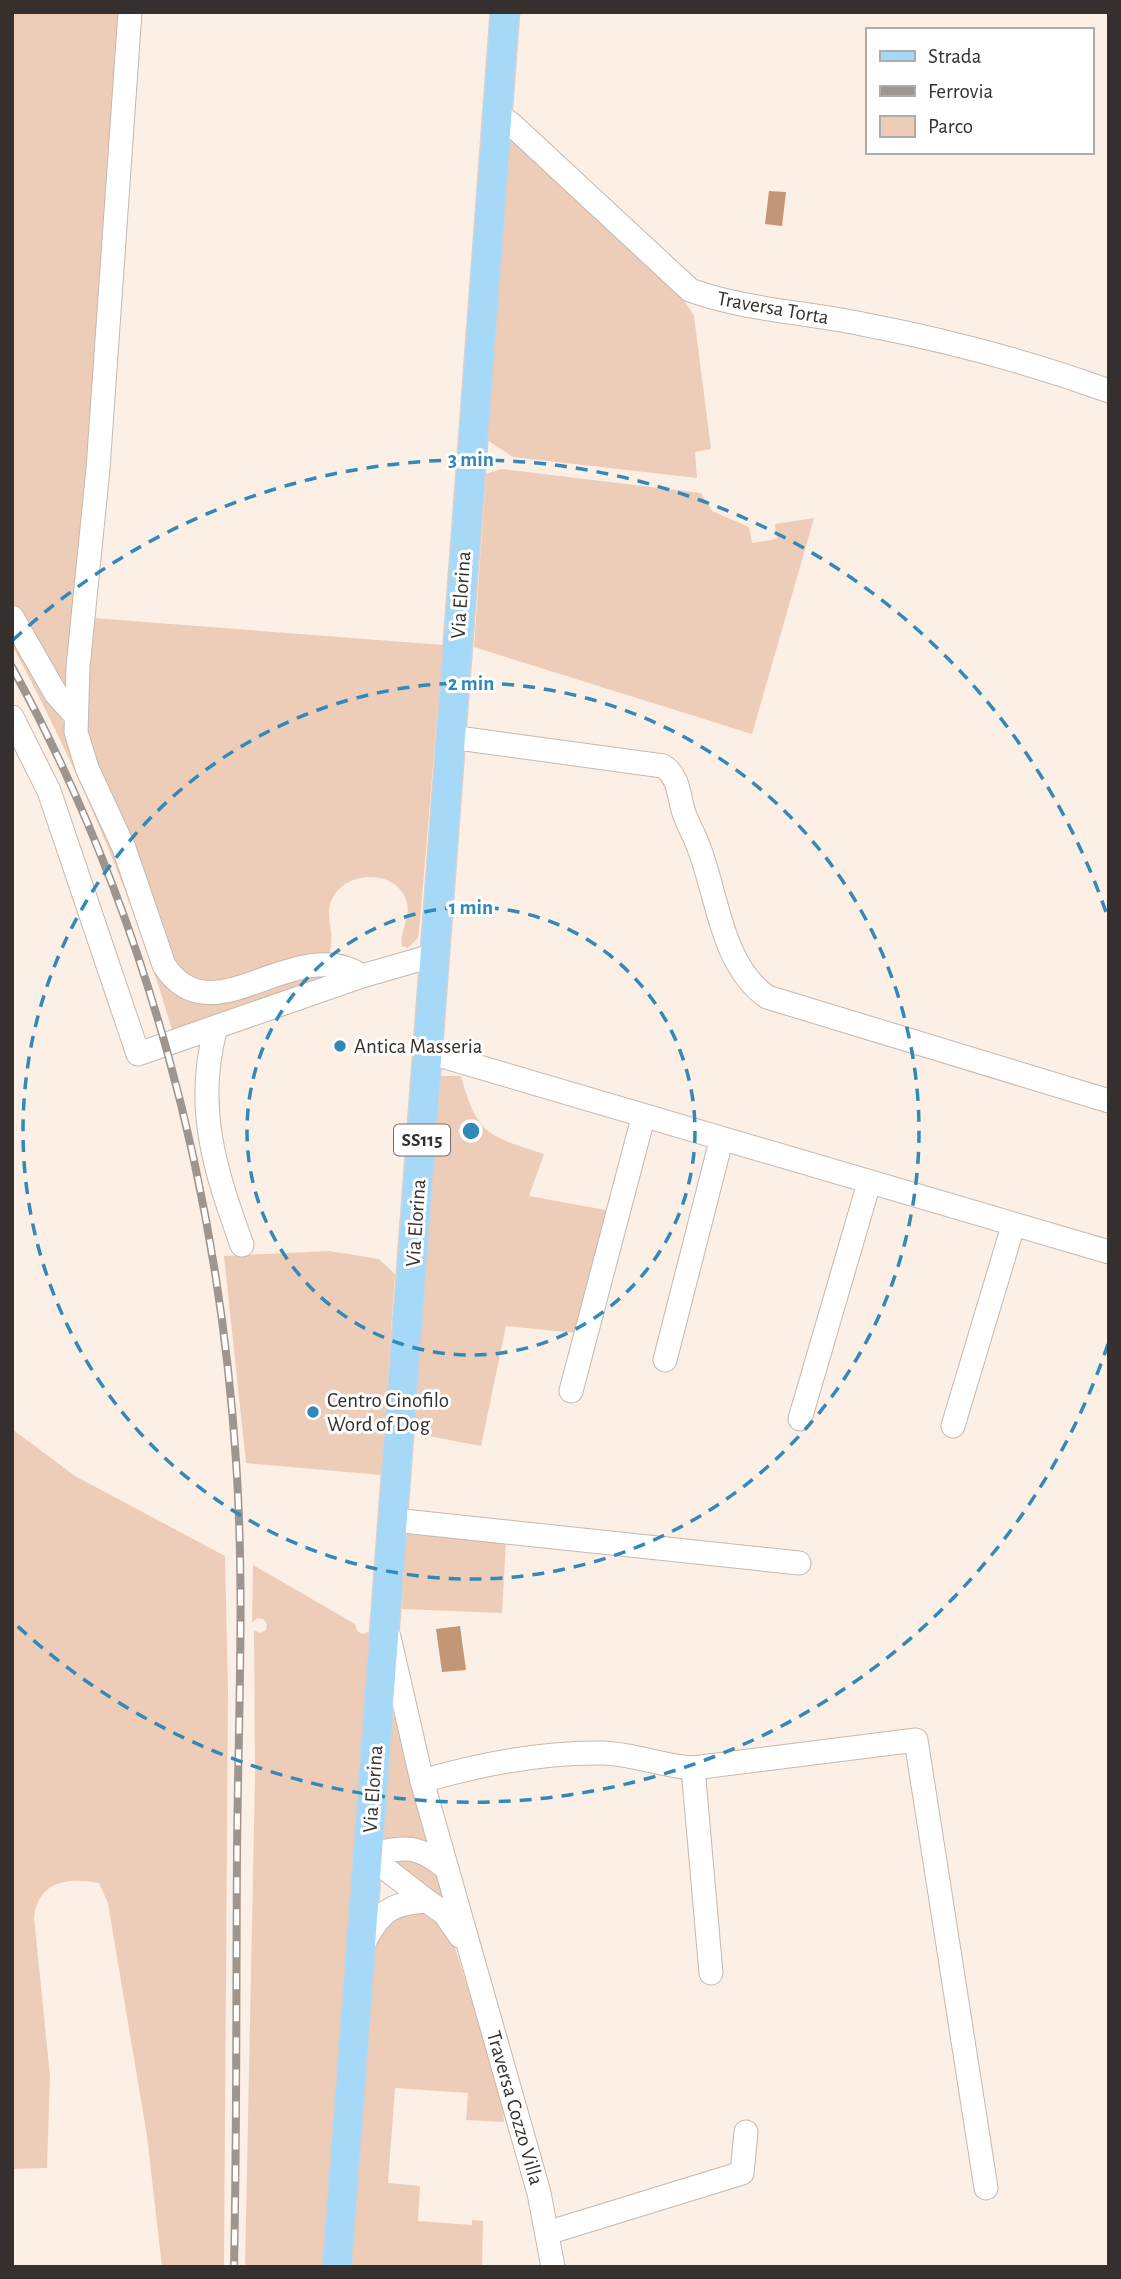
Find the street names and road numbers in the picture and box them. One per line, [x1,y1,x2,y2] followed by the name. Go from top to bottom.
[715,288,831,328] street label: Traversa Torta
[447,550,475,640] street label: Via Elorina
[394,1124,450,1156] road number: SS115
[402,1178,430,1268] street label: Via Elorina
[359,1744,387,1834] street label: Via Elorina
[483,2029,547,2188] street label: Traversa Cozzo Villa

